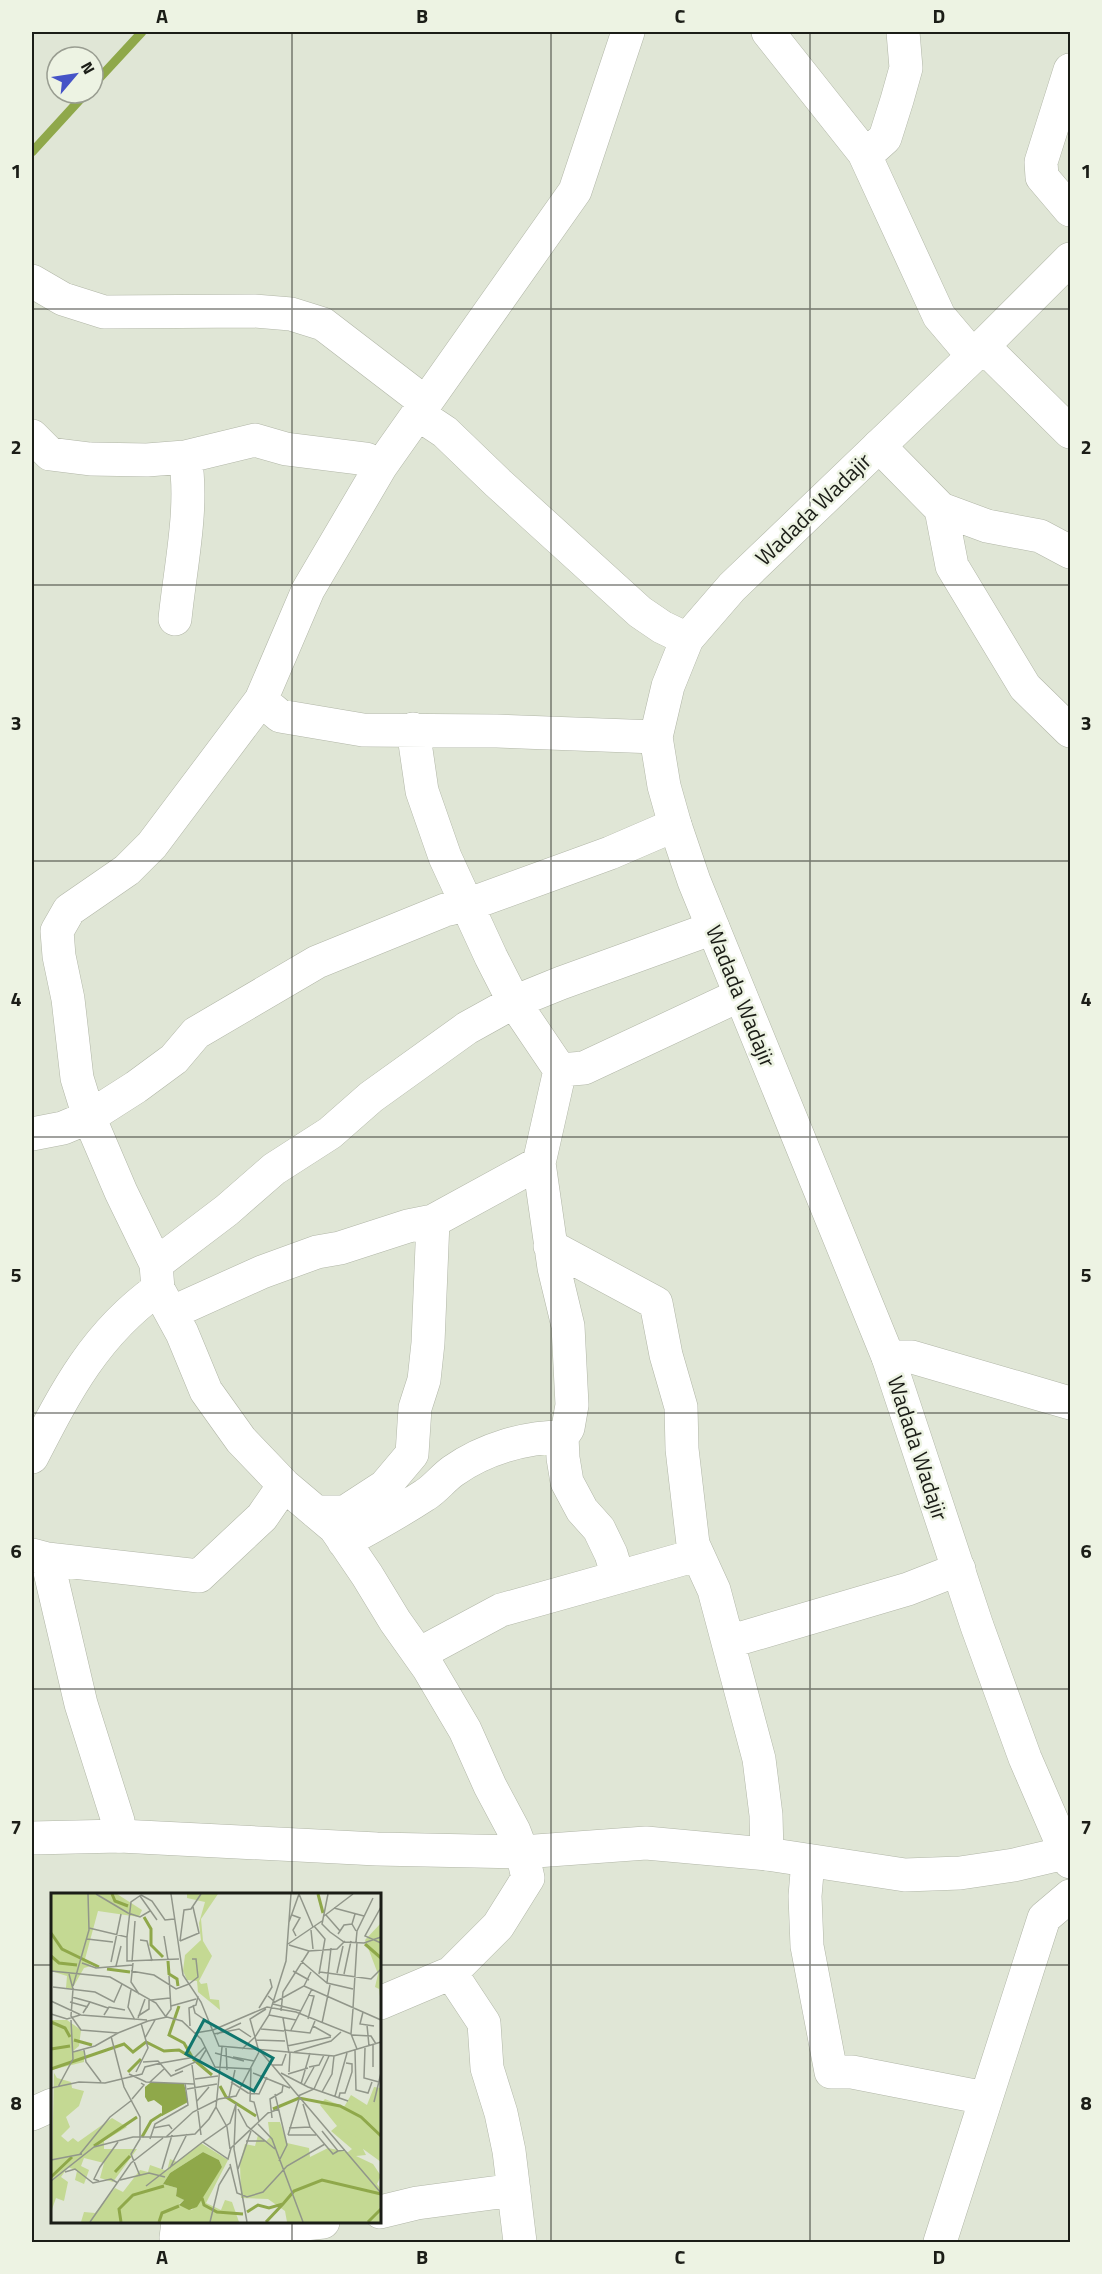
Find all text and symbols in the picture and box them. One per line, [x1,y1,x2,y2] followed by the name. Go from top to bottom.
[156,0,168,31] text: A
[416,0,428,31] text: B
[675,0,686,31] text: C
[933,0,945,31] text: D
[45,45,105,105] north arrow
[75,57,101,78] text: N
[10,155,22,186] text: 1
[1080,155,1092,186] text: 1
[10,431,22,462] text: 2
[1080,431,1092,462] text: 2
[747,444,879,573] street label: Wadada Wadajir
[10,707,22,738] text: 3
[1080,707,1092,738] text: 3
[697,920,785,1072] street label: Wadada Wadajir
[10,983,22,1014] text: 4
[1080,983,1092,1014] text: 4
[10,1259,22,1290] text: 5
[1080,1259,1092,1290] text: 5
[879,1371,958,1525] street label: Wadada Wadajir
[10,1535,22,1566] text: 6
[1080,1535,1092,1566] text: 6
[10,1811,22,1842] text: 7
[1080,1811,1092,1842] text: 7
[51,1893,381,2223] inset map
[10,2087,22,2118] text: 8
[1080,2087,1092,2118] text: 8
[156,2241,168,2272] text: A
[416,2241,428,2272] text: B
[675,2241,686,2272] text: C
[933,2241,945,2272] text: D

